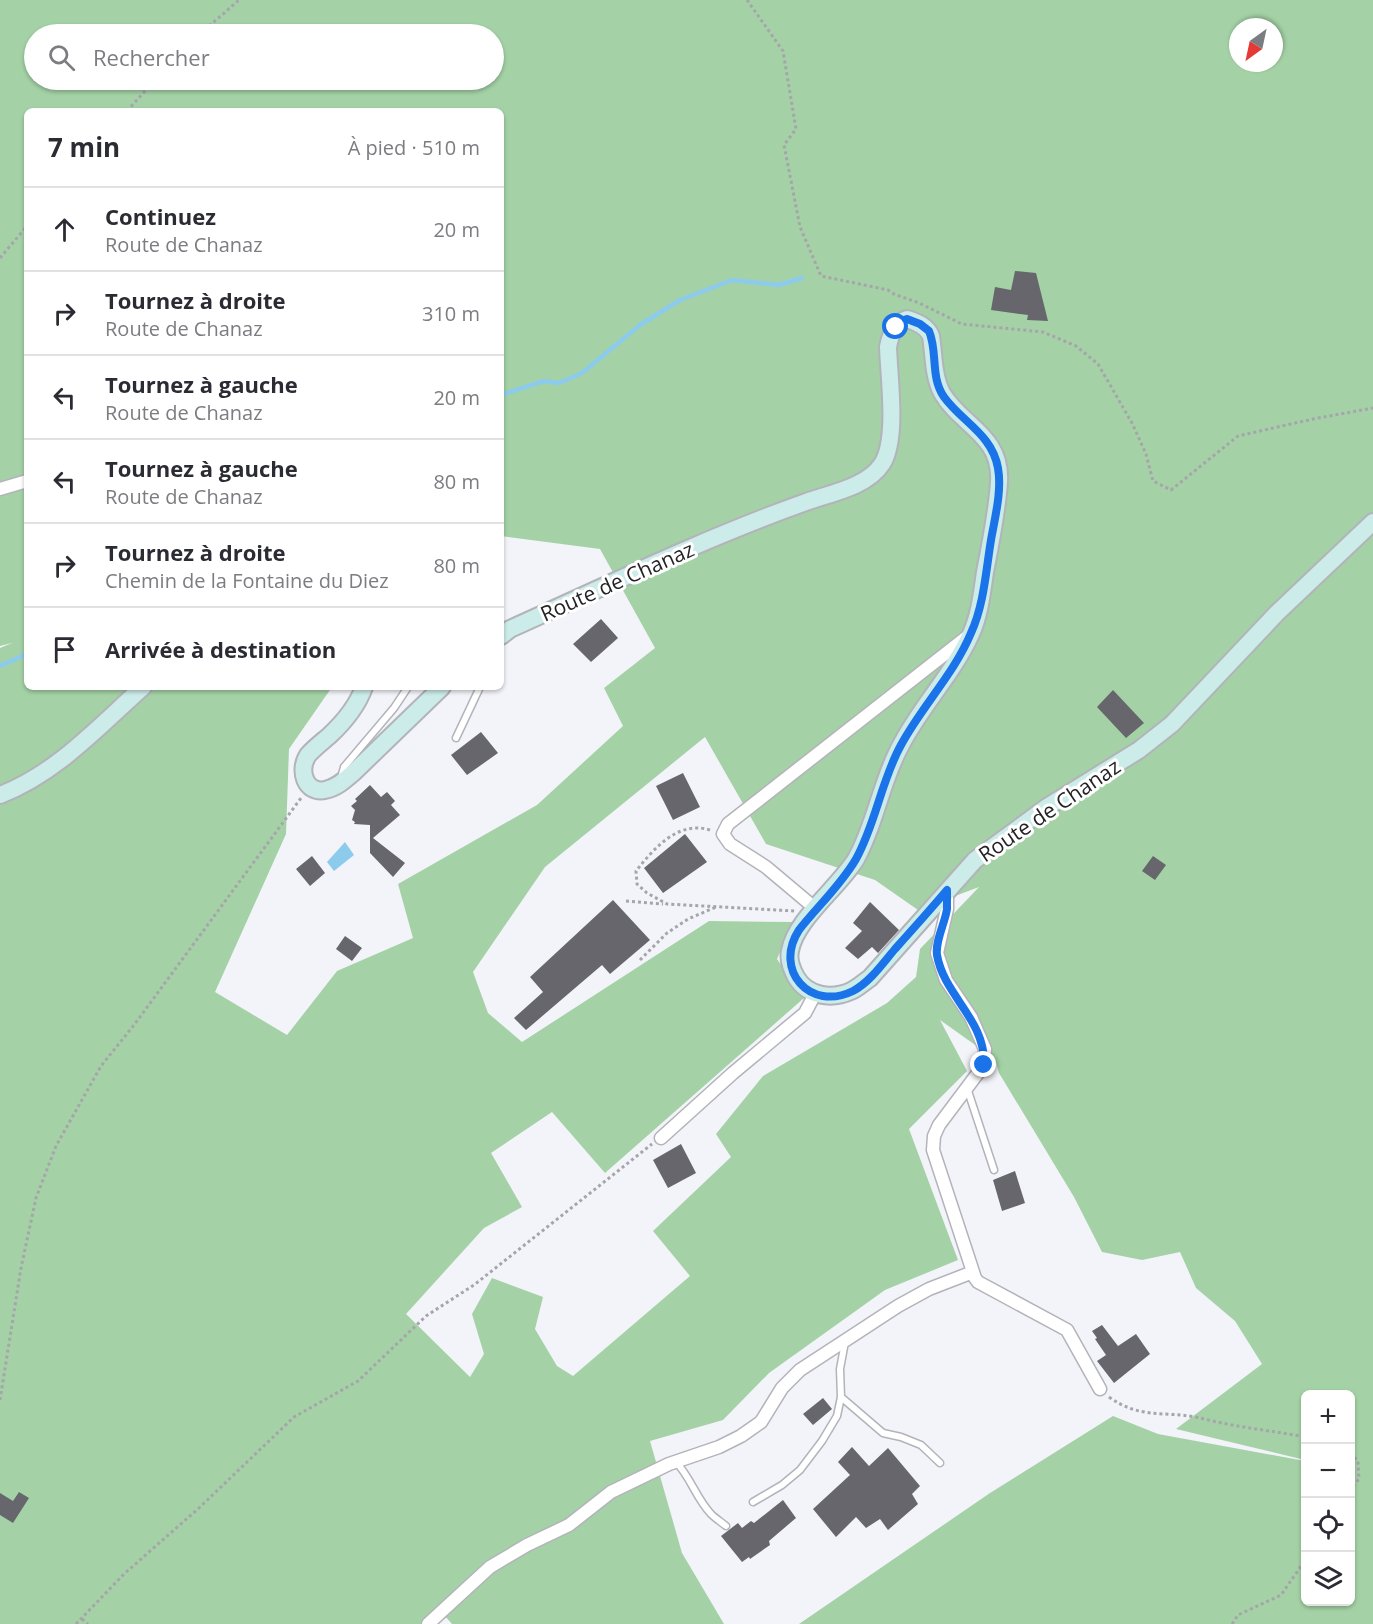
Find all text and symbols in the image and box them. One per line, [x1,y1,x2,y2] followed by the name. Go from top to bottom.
[1229,18,1283,72] north arrow
[24,24,504,90] search box
[45,41,78,74] icon: search
[93,42,210,72] text: Rechercher
[48,129,120,165] text: 7 min
[348,134,480,161] text: À pied · 510 m
[105,201,216,231] text: Continuez
[48,213,81,246] icon: ahead
[433,216,480,243] text: 20 m
[105,231,263,258] text: Route de Chanaz
[105,285,286,315] text: Tournez à droite
[48,297,81,330] icon: right
[422,300,480,327] text: 310 m
[882,313,908,339] route start
[105,315,263,342] text: Route de Chanaz
[105,369,298,399] text: Tournez à gauche
[48,381,81,414] icon: left
[433,384,480,411] text: 20 m
[105,399,263,426] text: Route de Chanaz
[105,453,298,483] text: Tournez à gauche
[48,465,81,498] icon: left
[433,468,480,495] text: 80 m
[105,483,263,510] text: Route de Chanaz
[536,534,698,627] street label: Route de Chanaz
[105,537,286,567] text: Tournez à droite
[48,549,81,582] icon: right
[433,552,480,579] text: 80 m
[105,567,389,594] text: Chemin de la Fontaine du Diez
[48,633,81,666] icon: arrive
[105,634,336,664] text: Arrivée à destination
[973,752,1126,868] street label: Route de Chanaz
[970,1051,996,1077] route end
[1301,1390,1355,1606] map controls
[1301,1390,1355,1444] button: +
[1301,1444,1355,1498] button: −
[1301,1498,1355,1552] button: locate
[1301,1552,1355,1606] button: layers

